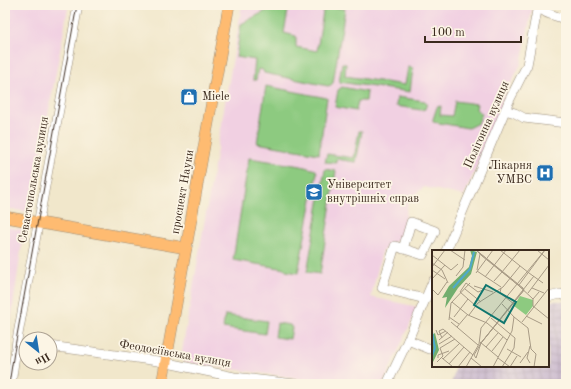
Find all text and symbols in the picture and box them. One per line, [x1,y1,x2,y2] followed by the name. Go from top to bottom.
[425,18,521,44] scale bar
[431,27,465,39] text: 100 m
[461,79,512,171] street label: Полігонна вулиця
[179,87,199,107] shop icon: Miele
[202,91,230,103] place label: Miele
[17,116,51,244] street label: Севастопольська вулиця
[170,149,196,235] street label: проспект Науки
[488,159,532,186] place label: Лікарня УМВС
[535,163,555,183] hospital icon: Лікарня УМВС
[327,178,419,205] place label: Університет внутрішніх справ
[304,182,324,202] school or university icon: Університет внутрішніх справ
[432,250,549,367] inset map
[18,331,58,371] north arrow
[118,337,232,370] street label: Феодосіївська вулиця
[33,350,52,367] text: Пн

